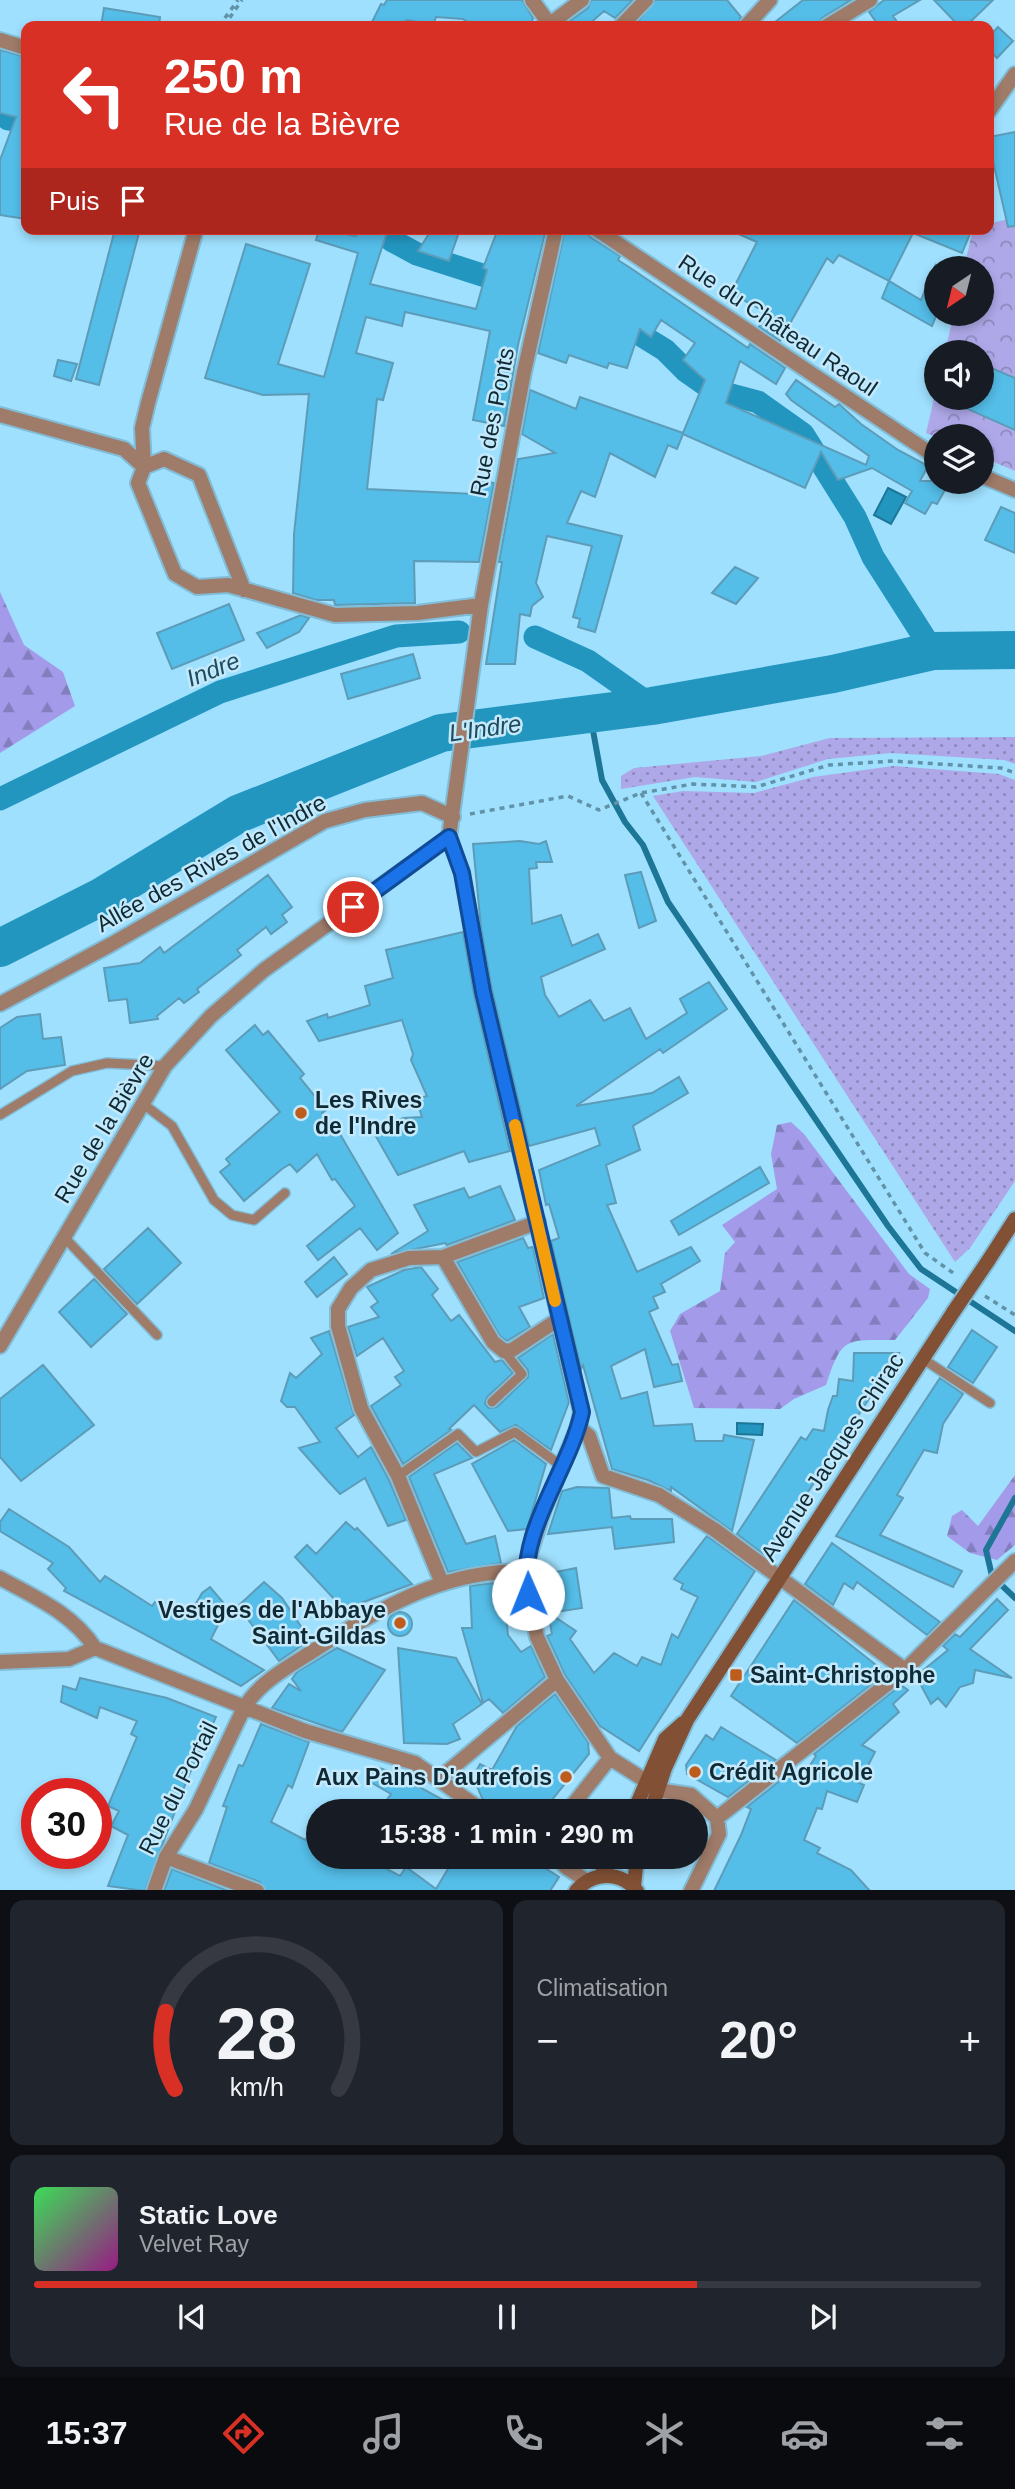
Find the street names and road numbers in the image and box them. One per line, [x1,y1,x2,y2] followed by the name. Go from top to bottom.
[674,249,882,401] street label: Rue du Château Raoul
[465,345,519,499] street label: Rue des Ponts
[92,789,330,937] street label: Allée des Rives de l'Indre
[49,1048,159,1208] street label: Rue de la Bièvre
[755,1348,909,1566] street label: Avenue Jacques Chirac
[133,1717,223,1859] street label: Rue du Portail

